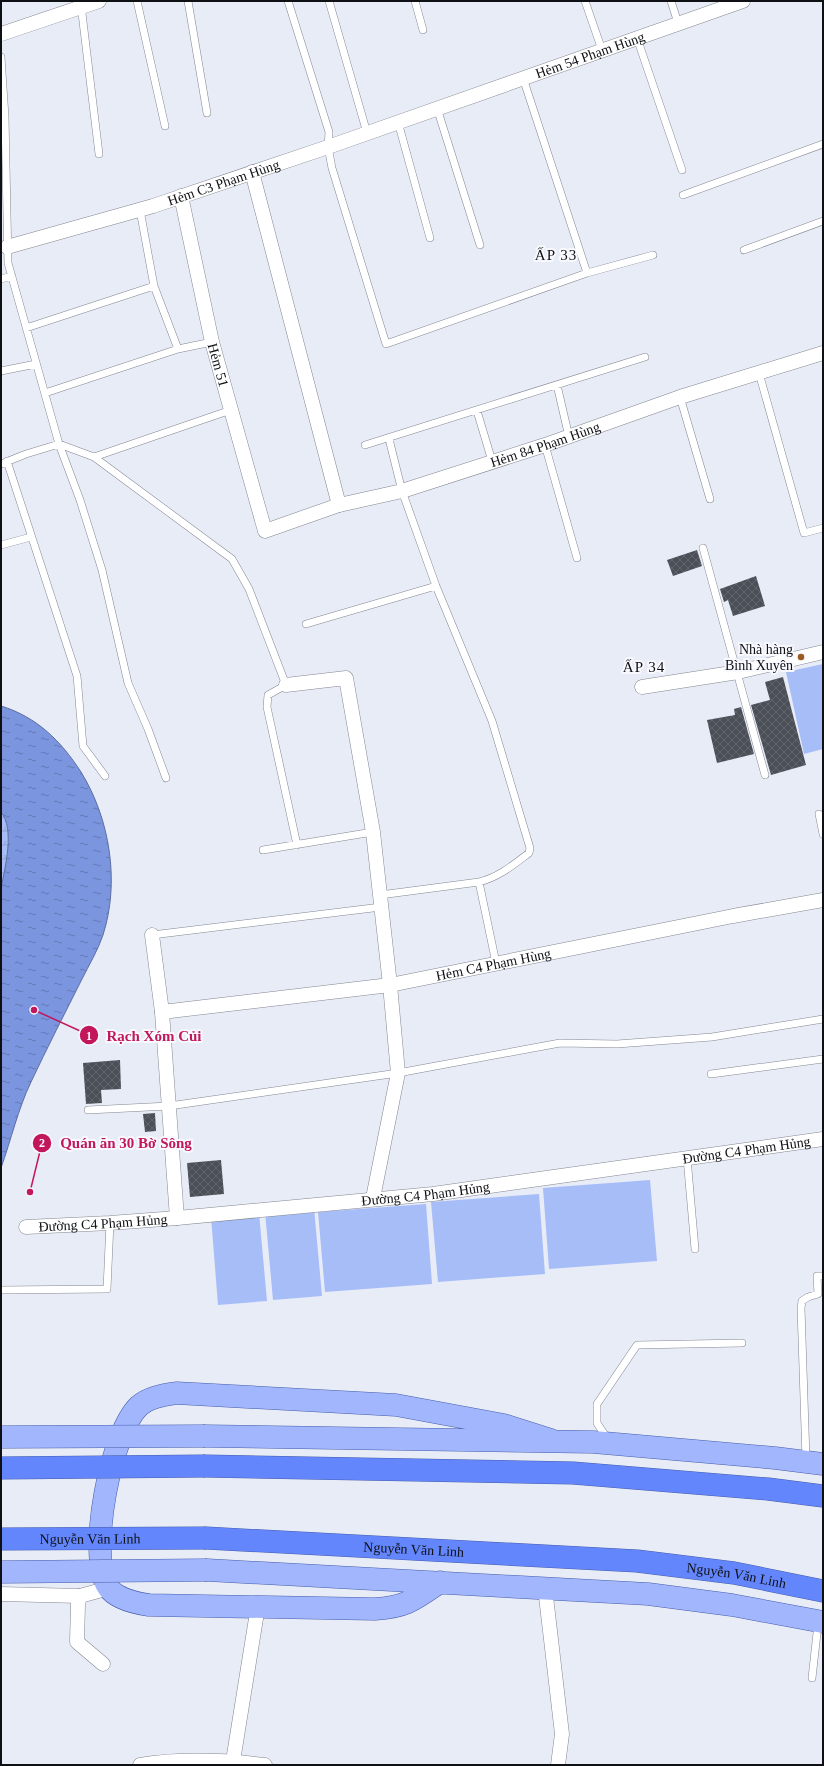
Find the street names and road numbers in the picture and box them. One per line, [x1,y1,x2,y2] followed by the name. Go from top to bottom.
[533,29,647,81] street label: Hẻm 54 Phạm Hùng
[166,156,281,208] street label: Hẻm C3 Phạm Hùng
[205,341,232,388] street label: Hẻm 51
[488,419,602,470] street label: Hẻm 84 Phạm Hùng
[434,945,552,983] street label: Hẻm C4 Phạm Hùng
[682,1133,811,1166] street label: Đường C4 Phạm Hủng
[361,1179,491,1208] street label: Đường C4 Phạm Hủng
[38,1211,168,1234] street label: Đường C4 Phạm Hủng
[40,1531,140,1546] street label: Nguyễn Văn Linh
[363,1539,464,1559] street label: Nguyễn Văn Linh
[686,1560,788,1591] street label: Nguyễn Văn Linh

